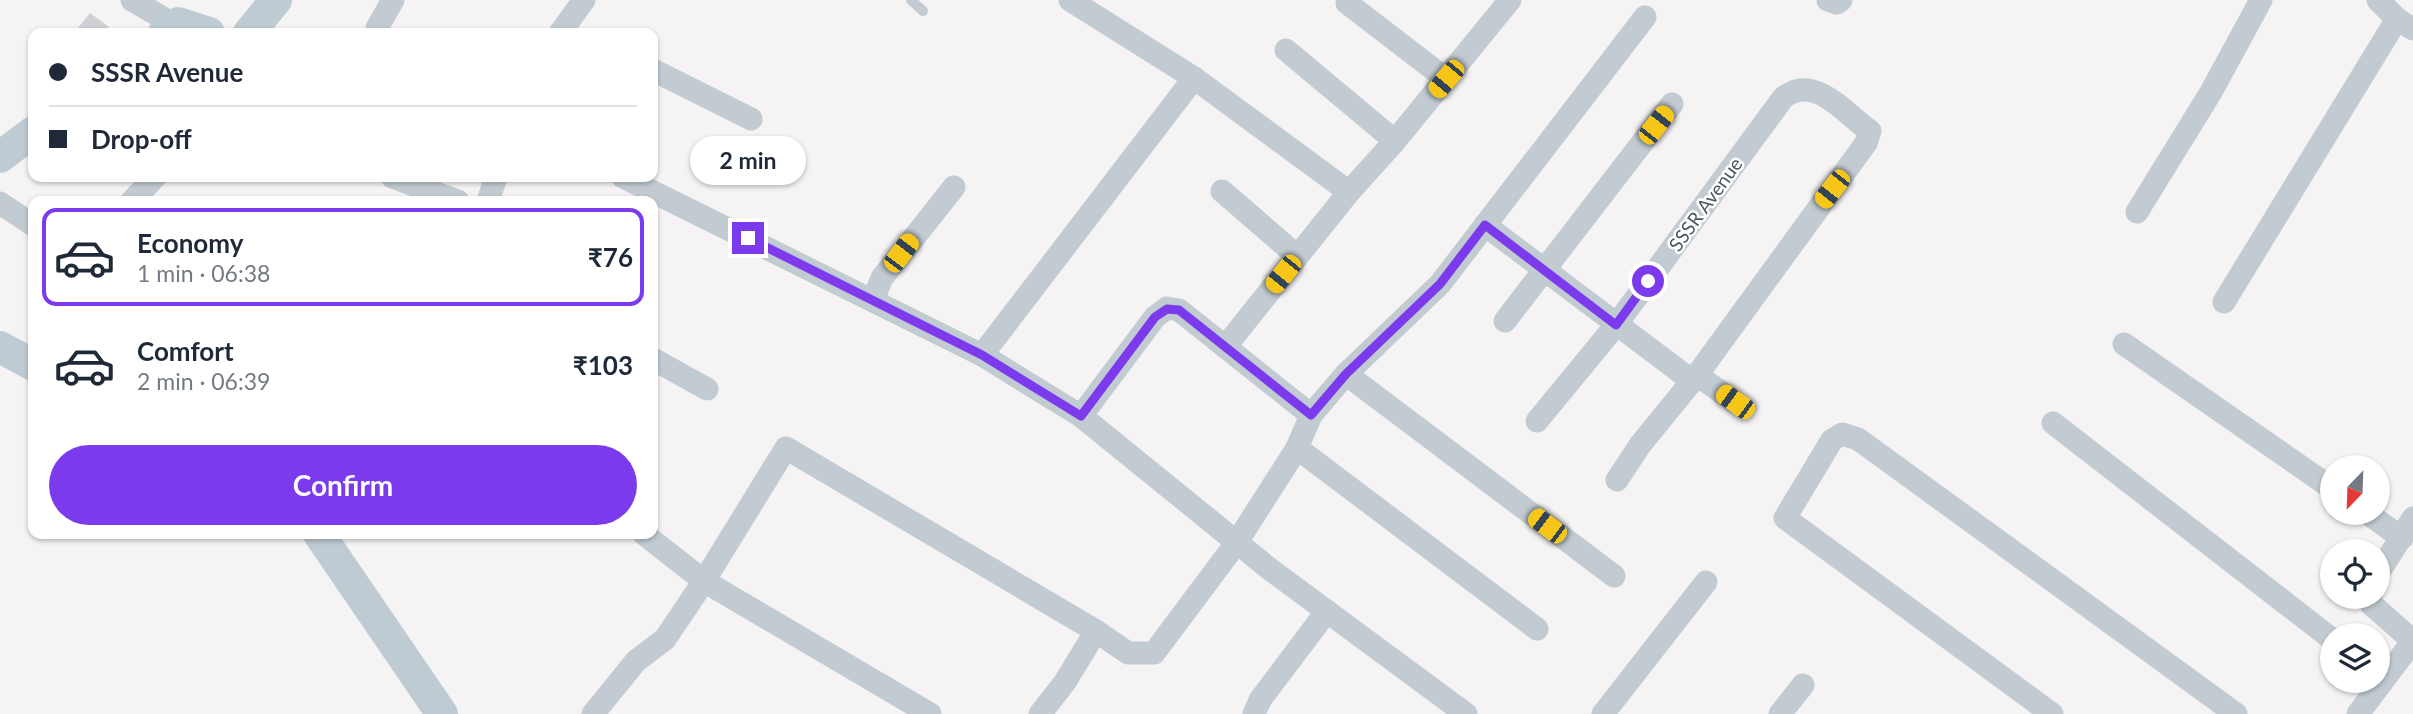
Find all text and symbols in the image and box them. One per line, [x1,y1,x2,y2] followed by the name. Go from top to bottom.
[91,56,243,88] text: SSSR Avenue
[1425,56,1468,102] car
[1635,102,1678,148] car
[91,123,192,155] text: Drop-off
[690,136,806,186] callout: 2 min
[719,146,777,174] text: 2 min
[1663,153,1747,255] street label: SSSR Avenue
[1811,166,1854,212] car
[732,222,764,254] route end
[53,226,116,289] icon: car
[137,227,243,259] text: Economy
[880,230,923,276] car
[588,241,633,273] text: ₹76
[1262,251,1305,297] car
[137,259,270,287] text: 1 min · 06:38
[1632,265,1664,297] route start
[53,334,116,397] icon: car
[137,335,234,367] text: Comfort
[573,349,633,381] text: ₹103
[137,367,270,395] text: 2 min · 06:39
[1712,381,1759,423] car
[49,445,637,525] button: Confirm
[2320,455,2390,525] north arrow
[2320,455,2390,693] map controls
[1524,505,1571,547] car
[2320,539,2390,609] button: locate
[2320,623,2390,693] button: layers

